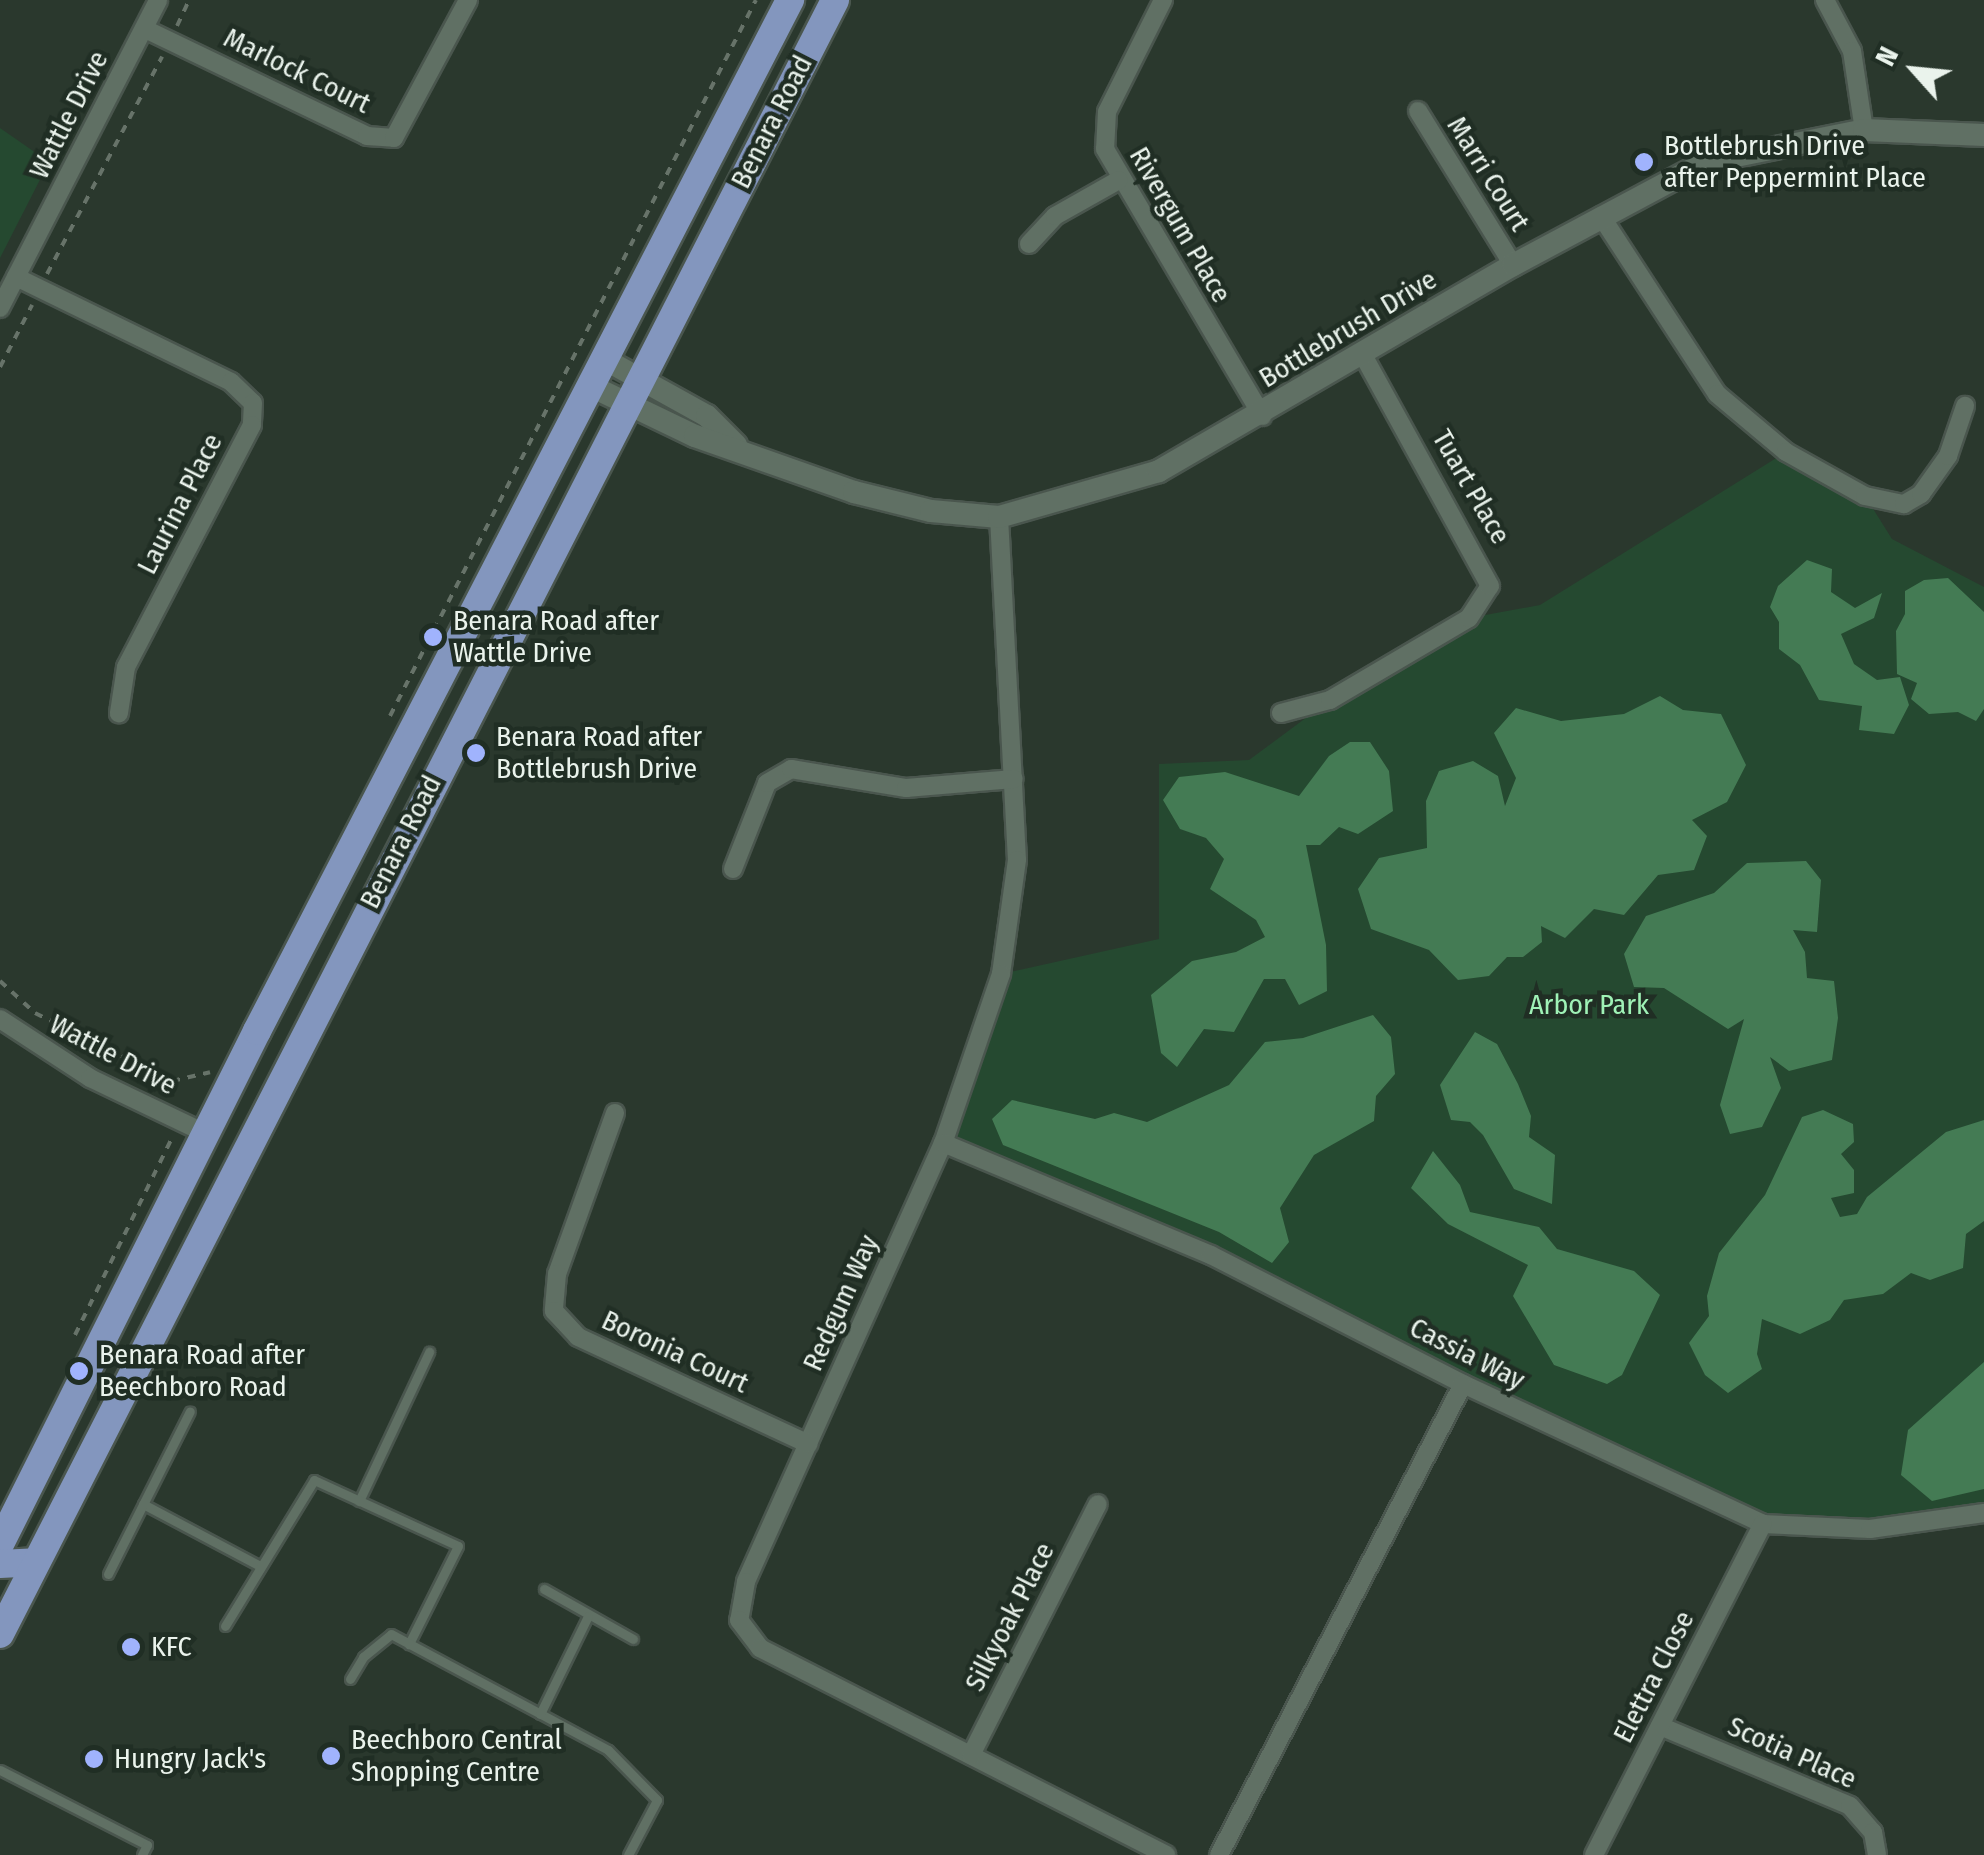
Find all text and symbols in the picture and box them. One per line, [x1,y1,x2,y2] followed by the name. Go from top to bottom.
[1864,20,1964,120] north arrow
[218,21,376,121] street label: Marlock Court
[1868,41,1905,71] text: N
[23,46,115,184] street label: Wattle Drive
[724,50,820,194] street label: Benara Road
[1440,110,1536,238] street label: Marri Court
[1664,129,1926,195] place label: Bottlebrush Drive after Peppermint Place
[1122,141,1238,309] street label: Rivergum Place
[1633,151,1655,173] marker: Bottlebrush Drive after Peppermint Place
[1253,263,1443,395] street label: Bottlebrush Drive
[1425,424,1517,550] street label: Tuart Place
[130,428,230,580] street label: Laurina Place
[453,604,659,670] place label: Benara Road after Wattle Drive
[422,626,444,648] marker: Benara Road after Wattle Drive
[496,720,702,786] place label: Benara Road after Bottlebrush Drive
[465,742,487,764] marker: Benara Road after Bottlebrush Drive
[353,770,449,914] street label: Benara Road
[1529,988,1649,1022] park label: Arbor Park
[44,1008,182,1102] street label: Wattle Drive
[796,1230,886,1376] street label: Redgum Way
[596,1303,754,1401] street label: Boronia Court
[1404,1311,1530,1397] street label: Cassia Way
[99,1338,305,1404] place label: Benara Road after Beechboro Road
[68,1360,90,1382] marker: Benara Road after Beechboro Road
[958,1537,1062,1697] street label: Silkyoak Place
[1607,1606,1701,1748] street label: Elettra Close
[151,1630,192,1664] place label: KFC
[120,1636,142,1658] marker: KFC
[1722,1710,1862,1796] street label: Scotia Place
[351,1723,562,1789] place label: Beechboro Central Shopping Centre
[114,1742,266,1776] place label: Hungry Jack's
[320,1745,342,1767] marker: Beechboro Central Shopping Centre
[83,1748,105,1770] marker: Hungry Jack's

